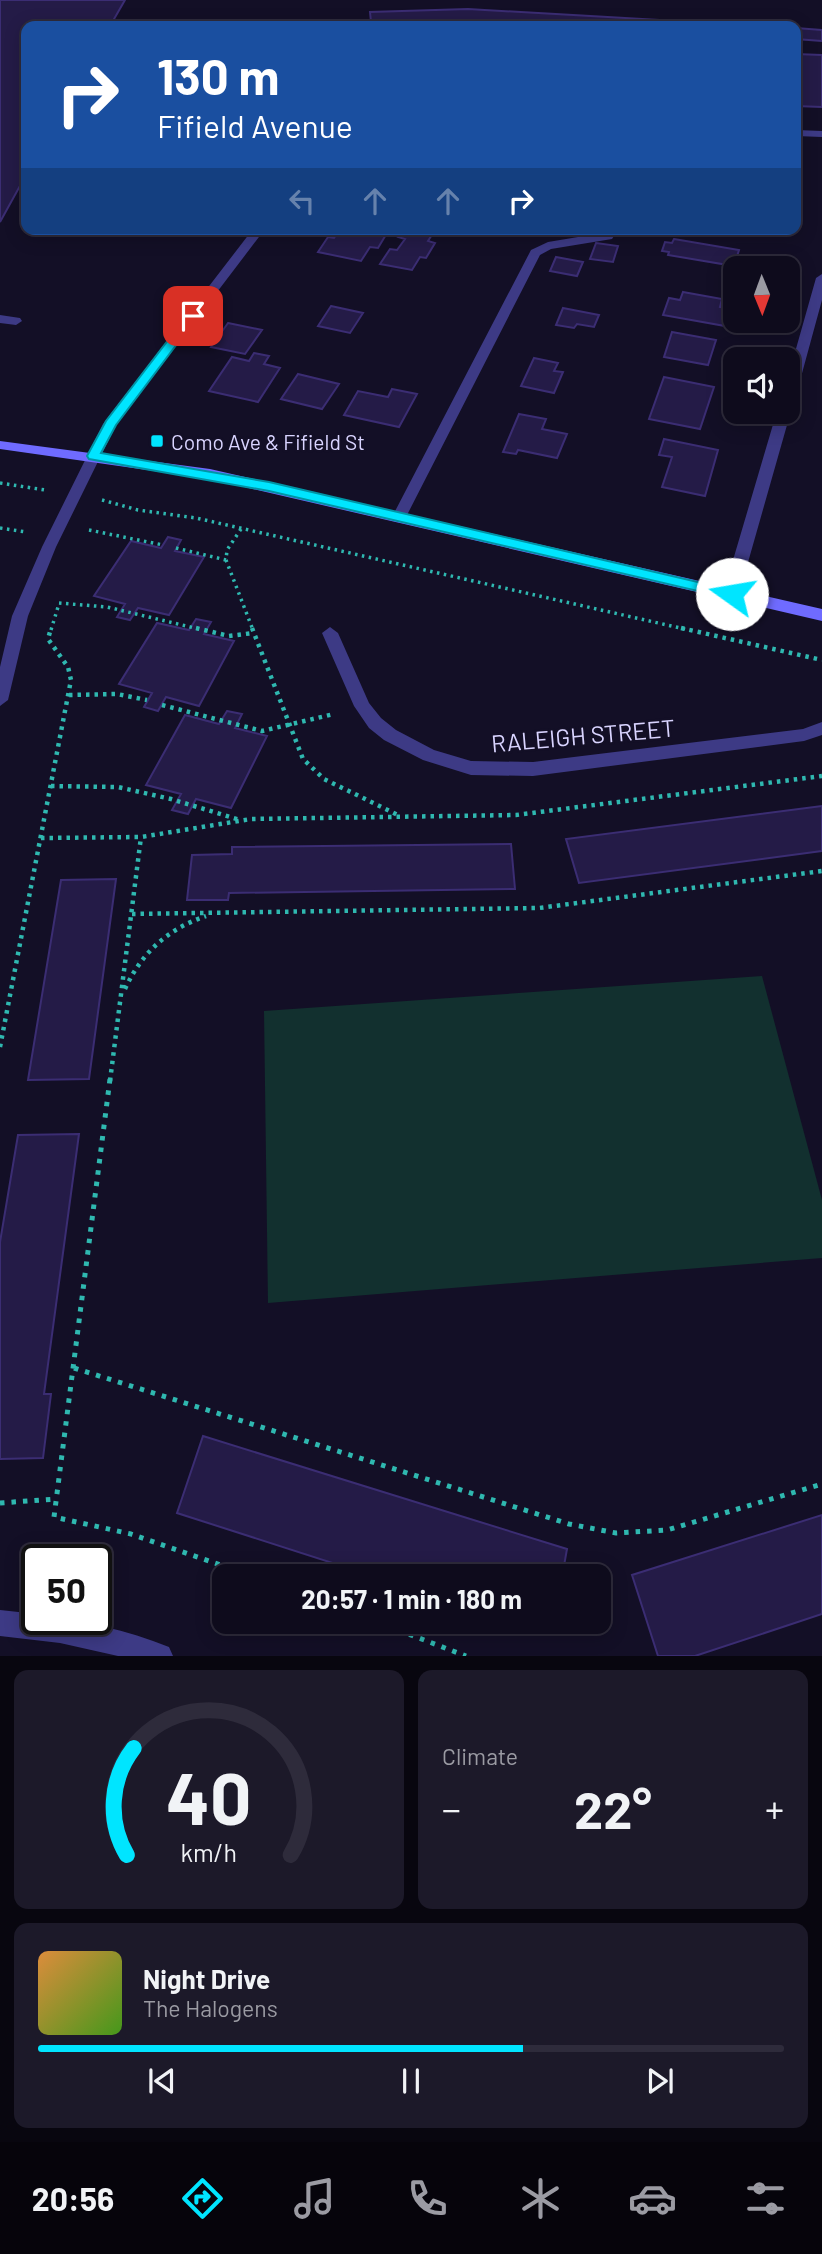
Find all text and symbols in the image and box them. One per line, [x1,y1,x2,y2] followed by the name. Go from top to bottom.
[157,46,279,105] text: 130 m
[42,49,133,140] icon: right
[157,106,353,144] text: Fifield Avenue
[283,182,321,220] icon: left
[356,182,394,220] icon: ahead
[429,182,467,220] icon: ahead
[502,182,540,220] icon: right
[723,256,800,332] north arrow
[723,256,800,424] map controls
[163,286,223,346] pin
[174,297,212,335] icon: arrive
[723,347,800,424] button: sound
[171,429,365,454] place label: Como Ave & Fifield St
[149,433,165,449] marker: Como Ave & Fifield St
[695,557,769,631] position arrow
[490,713,676,757] street label: RALEIGH STREET
[21,1544,112,1635] speed limit sign: 50
[301,1583,522,1614] text: 20:57 · 1 min · 180 m
[442,1742,518,1770] text: Climate
[166,1753,252,1841] text: 40
[574,1777,652,1839] text: 22°
[442,1785,461,1831] text: −
[765,1785,784,1831] text: +
[181,1837,237,1867] text: km/h
[143,1963,270,1994] text: Night Drive
[143,1994,278,2022] text: The Halogens
[143,2062,181,2100] icon: previous
[392,2062,430,2100] icon: pause
[641,2062,679,2100] icon: next
[178,2174,227,2223] icon: directions
[290,2174,339,2223] icon: music
[403,2174,452,2223] icon: phone
[516,2174,565,2223] icon: climate
[628,2174,677,2223] icon: car
[741,2174,790,2223] icon: filters
[32,2179,114,2217] text: 20:56

